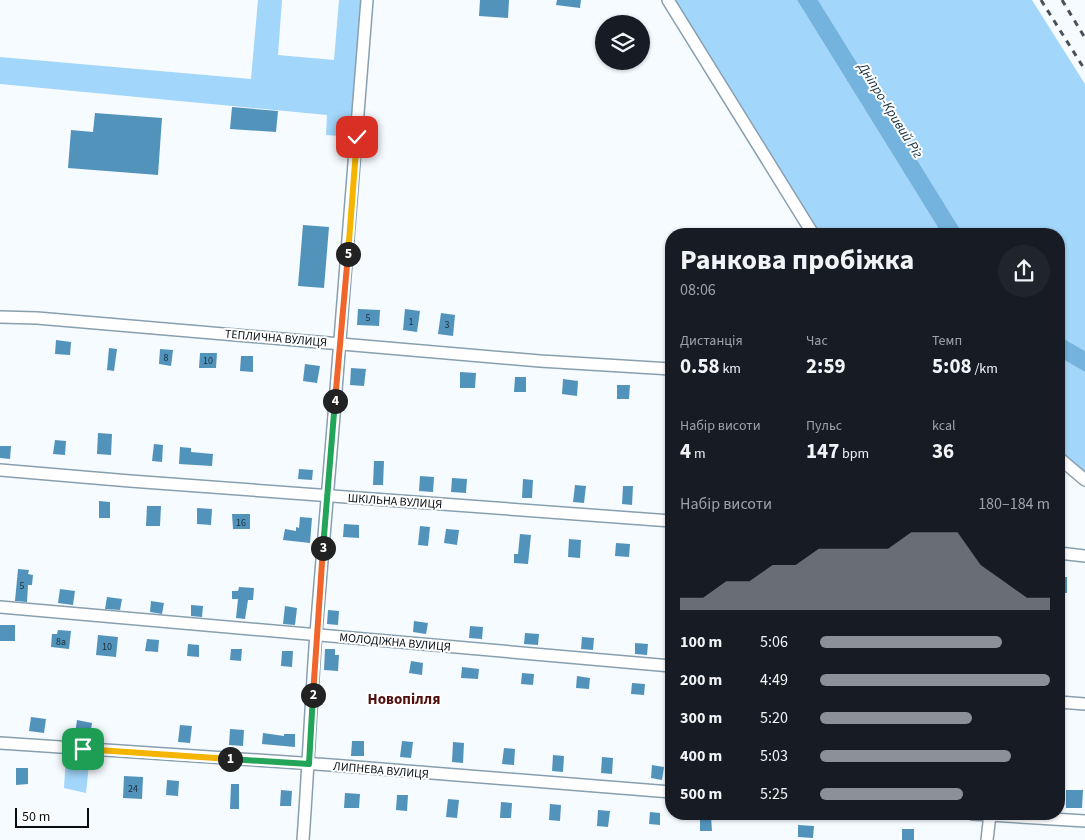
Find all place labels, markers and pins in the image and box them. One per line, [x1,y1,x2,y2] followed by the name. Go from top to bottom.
[336,116,378,158] pin
[336,242,360,266] pin: 5
[322,388,348,414] pin: 4
[310,536,336,560] pin: 3
[300,682,326,708] pin: 2
[62,728,104,770] pin
[218,746,242,772] pin: 1

